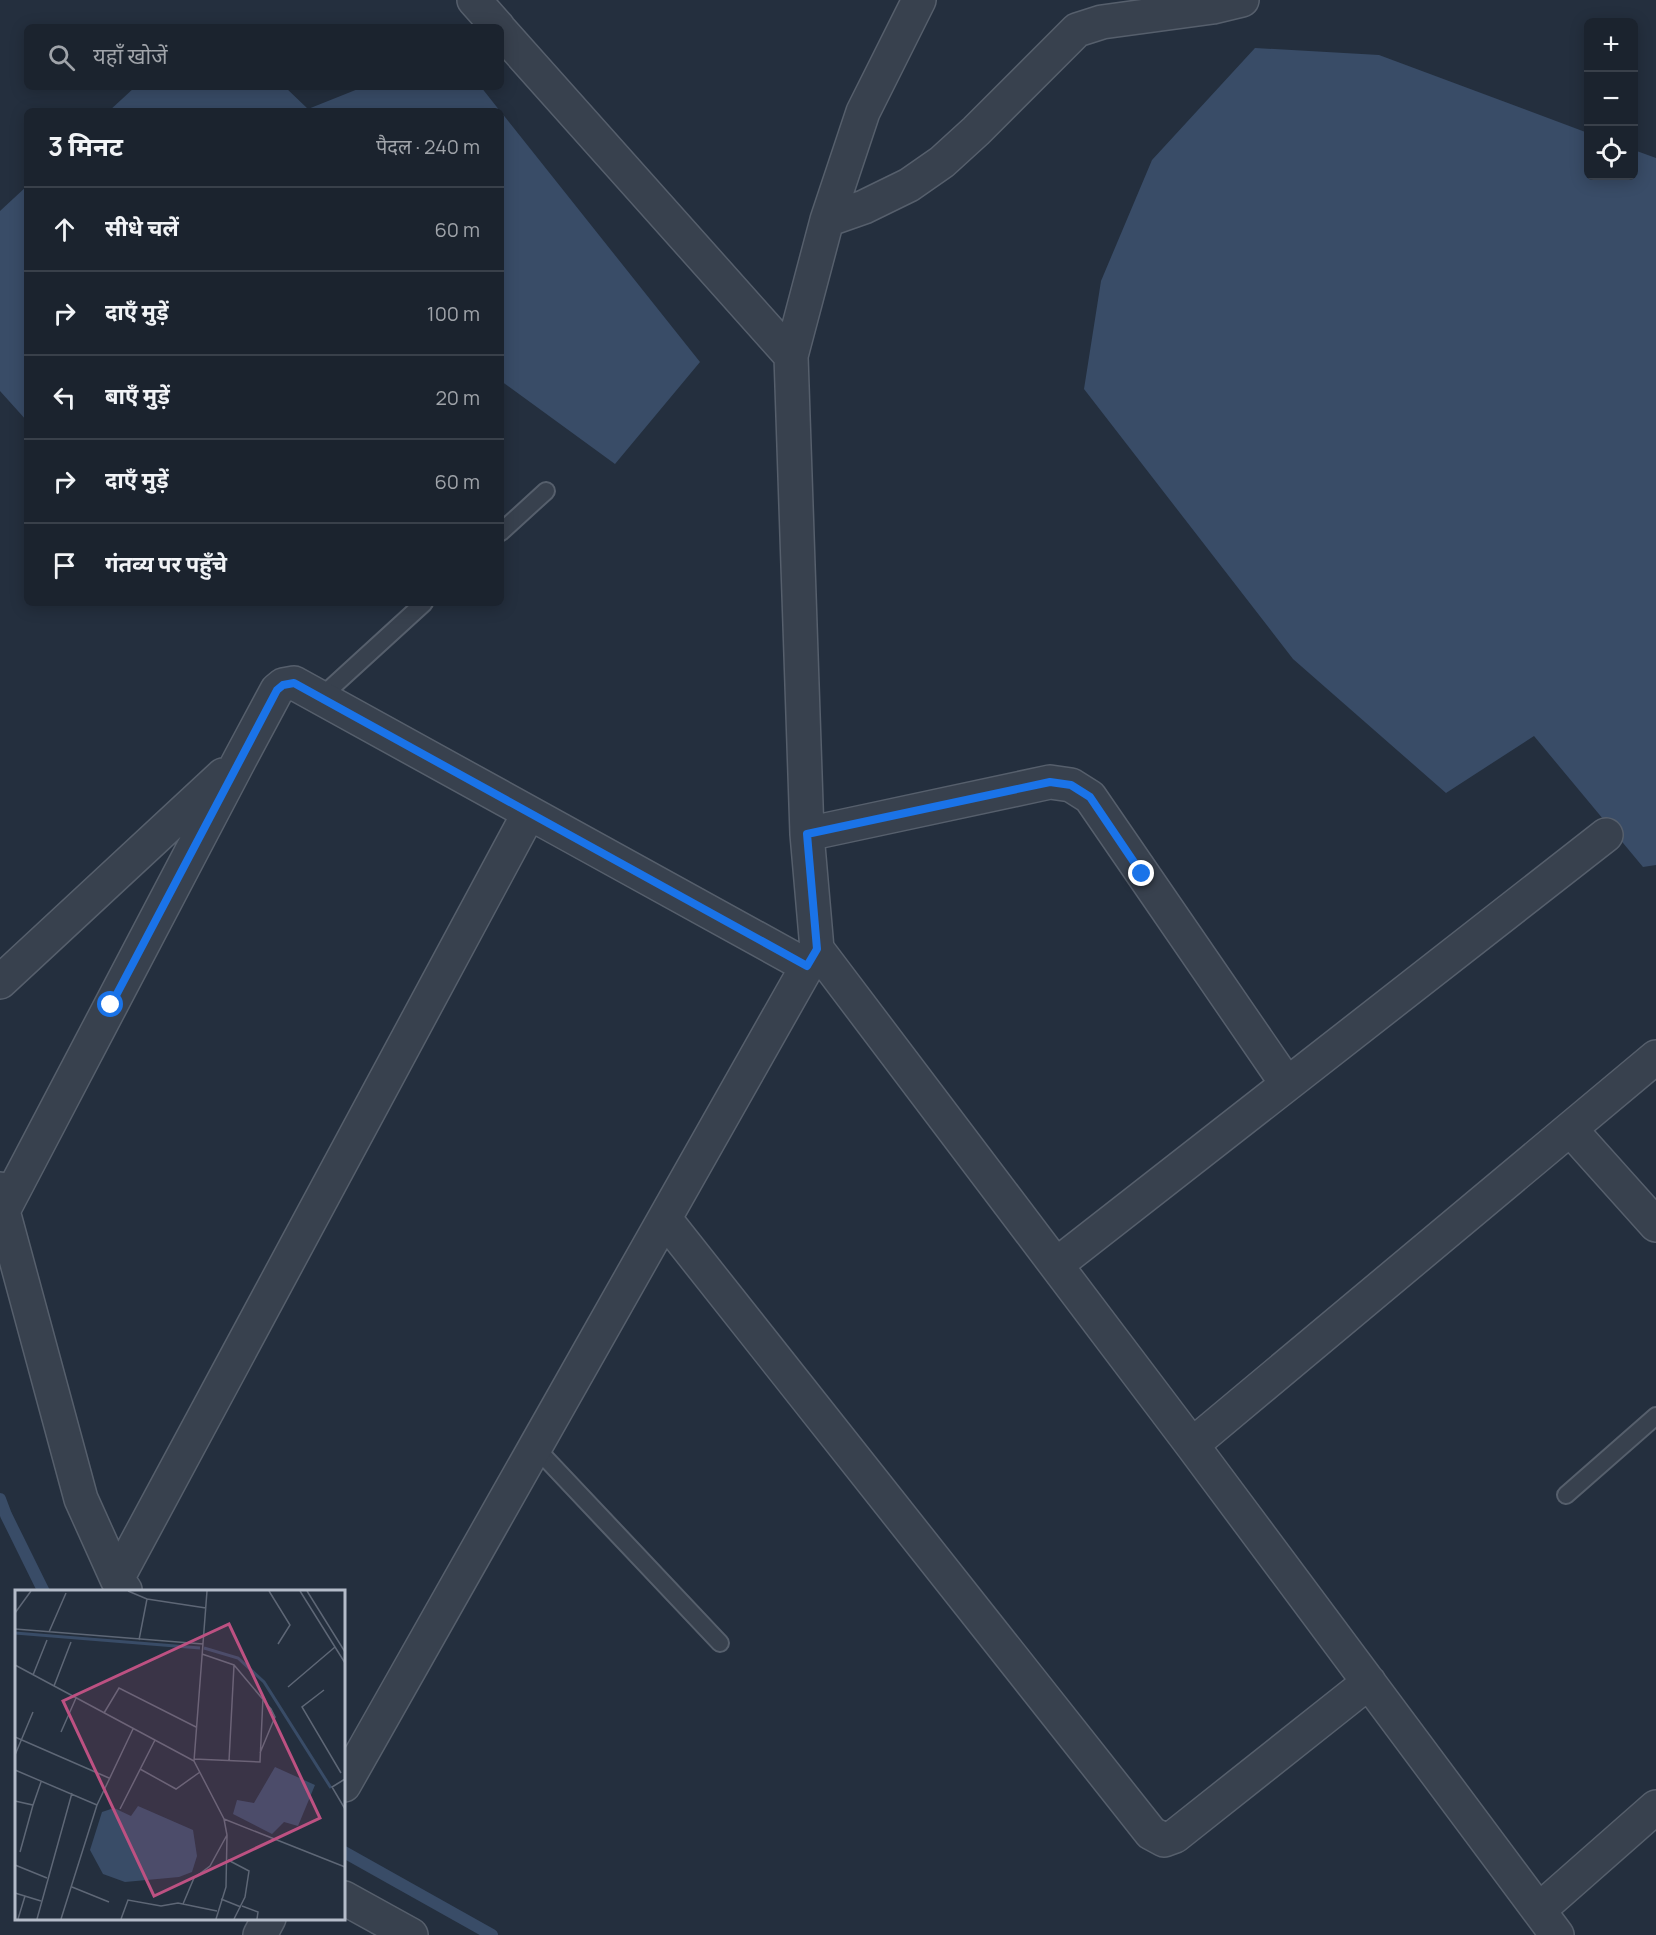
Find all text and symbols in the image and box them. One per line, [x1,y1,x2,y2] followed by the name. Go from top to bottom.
[1584,18,1638,180] map controls
[1584,18,1638,72] button: +
[24,24,504,90] search box
[45,41,78,74] icon: search
[93,41,168,71] text: यहाँ खोजें
[1584,72,1638,126] button: −
[1584,126,1638,180] button: locate
[48,128,123,164] text: 3 मिनट
[376,133,480,160] text: पैदल · 240 m
[48,213,81,246] icon: ahead
[105,213,179,243] text: सीधे चलें
[434,216,480,243] text: 60 m
[48,297,81,330] icon: right
[105,297,168,327] text: दाएँ मुड़ें
[427,300,480,327] text: 100 m
[48,381,81,414] icon: left
[105,381,170,411] text: बाएँ मुड़ें
[435,384,480,411] text: 20 m
[48,465,81,498] icon: right
[105,465,168,495] text: दाएँ मुड़ें
[434,468,480,495] text: 60 m
[48,549,81,582] icon: arrive
[105,549,227,579] text: गंतव्य पर पहुँचे
[1128,860,1154,886] route end
[97,991,123,1017] route start
[15,1590,345,1920] inset map

